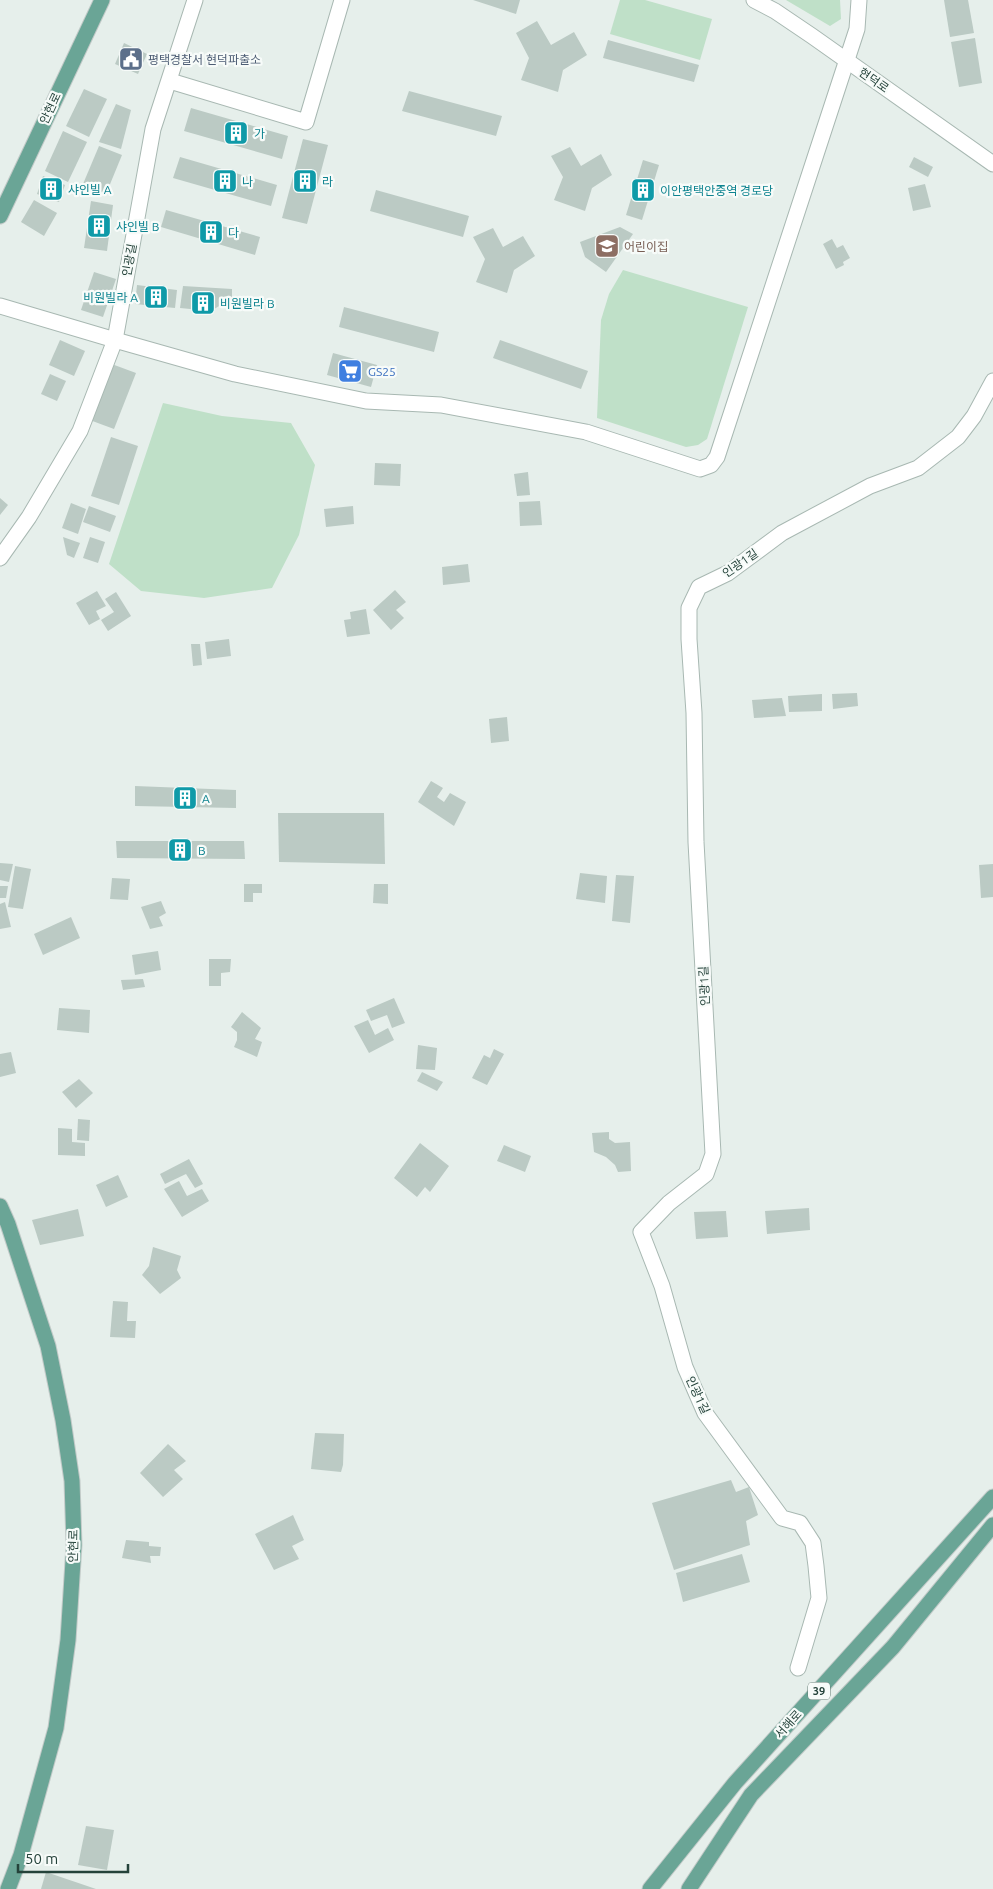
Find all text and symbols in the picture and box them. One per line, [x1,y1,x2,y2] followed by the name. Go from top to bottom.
[118,46,144,72] public building icon: 평택경찰서 현덕파출소
[148,53,261,66] place label: 평택경찰서 현덕파출소
[857,65,891,95] street label: 현덕로
[37,90,63,126] street label: 안현로
[223,120,249,146] building icon: 가
[254,127,265,140] place label: 가
[212,168,238,194] building icon: 나
[292,168,318,194] building icon: 라
[242,175,253,188] place label: 나
[322,175,333,188] place label: 라
[38,176,64,202] building icon: 샤인빌 A
[630,177,656,203] building icon: 이안평택안중역 경로당
[68,183,112,196] place label: 샤인빌 A
[660,184,773,197] place label: 이안평택안중역 경로당
[86,213,112,239] building icon: 샤인빌 B
[198,219,224,245] building icon: 다
[116,220,160,233] place label: 샤인빌 B
[228,226,239,239] place label: 다
[594,233,620,259] school or university icon: 어린이집
[624,240,668,253] place label: 어린이집
[120,243,138,277] street label: 인광길
[143,284,169,310] building icon: 비원빌라 A
[190,290,216,316] building icon: 비원빌라 B
[83,291,138,304] place label: 비원빌라 A
[220,297,275,310] place label: 비원빌라 B
[337,358,363,384] supermarket icon: GS25
[368,365,396,378] place label: GS25
[720,546,760,580] street label: 인광1길
[172,785,198,811] building icon: A
[202,792,210,805] place label: A
[167,837,193,863] building icon: B
[198,844,206,857] place label: B
[696,966,712,1006] street label: 인광1길
[684,1374,712,1416] street label: 인광1길
[66,1529,80,1563] street label: 안현로
[808,1682,830,1700] road number: 39
[772,1707,804,1741] street label: 서해로
[18,1842,128,1874] scale bar
[25,1850,58,1867] text: 50 m

